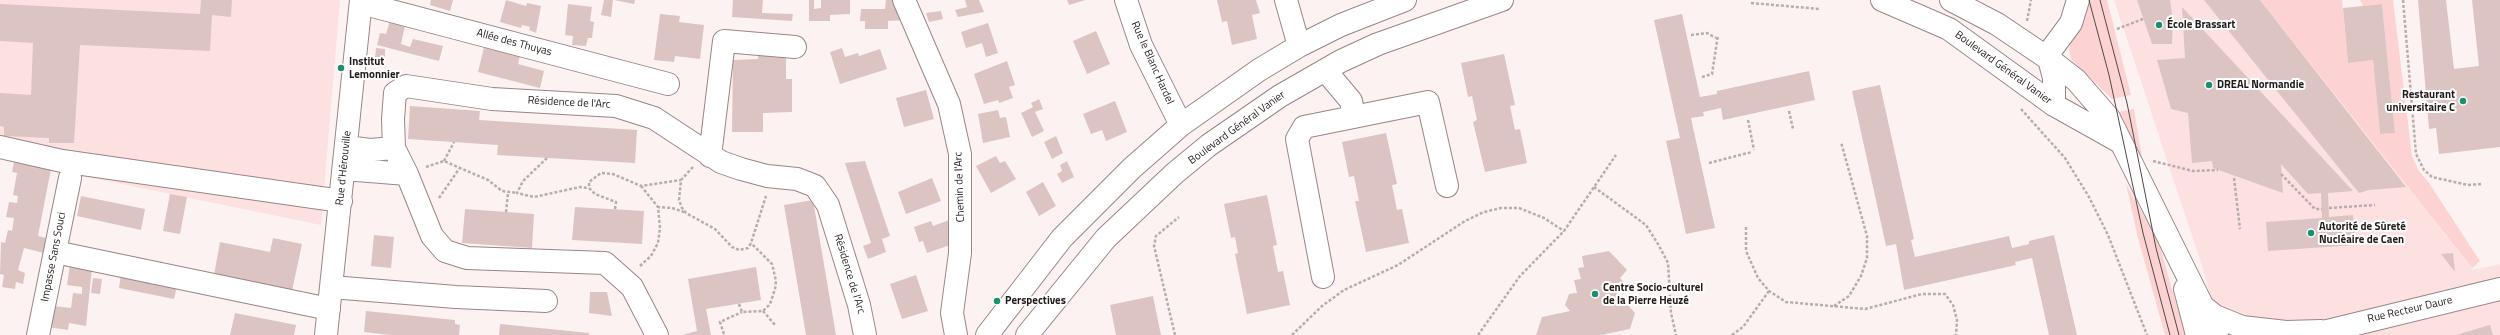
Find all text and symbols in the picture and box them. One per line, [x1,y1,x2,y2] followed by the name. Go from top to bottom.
[2167,18,2235,32] place label: École Brassart
[1128,19,1176,107] street label: Rue le Blanc Hardel
[2154,20,2164,30] marker: École Brassart
[475,27,553,59] street label: Allée des Thuyas
[1952,28,2054,108] street label: Boulevard Général Vanier
[349,55,400,81] place label: Institut Lemonnier
[336,63,346,73] marker: Institut Lemonnier
[2217,78,2304,92] place label: DREAL Normandie
[2204,80,2214,90] marker: DREAL Normandie
[1186,88,1288,168] street label: Boulevard Général Vanier
[2386,88,2455,114] place label: Restaurant universitaire C
[527,94,611,112] street label: Résidence de l'Arc
[2458,96,2468,106] marker: Restaurant universitaire C
[334,130,354,206] street label: Rue d'Hérouville
[952,152,968,222] street label: Chemin de l'Arc
[39,211,69,303] street label: Impasse Sans Souci
[2319,220,2406,246] place label: Autorité de Sûreté Nucléaire de Caen
[2306,228,2316,238] marker: Autorité de Sûreté Nucléaire de Caen
[831,232,867,316] street label: Résidence de l'Arc
[1603,281,1703,307] place label: Centre Socio-culturel de la Pierre Heuzé
[1590,289,1600,299] marker: Centre Socio-culturel de la Pierre Heuzé
[1005,294,1066,308] place label: Perspectives
[2366,294,2454,326] street label: Rue Recteur Daure
[992,296,1002,306] marker: Perspectives

